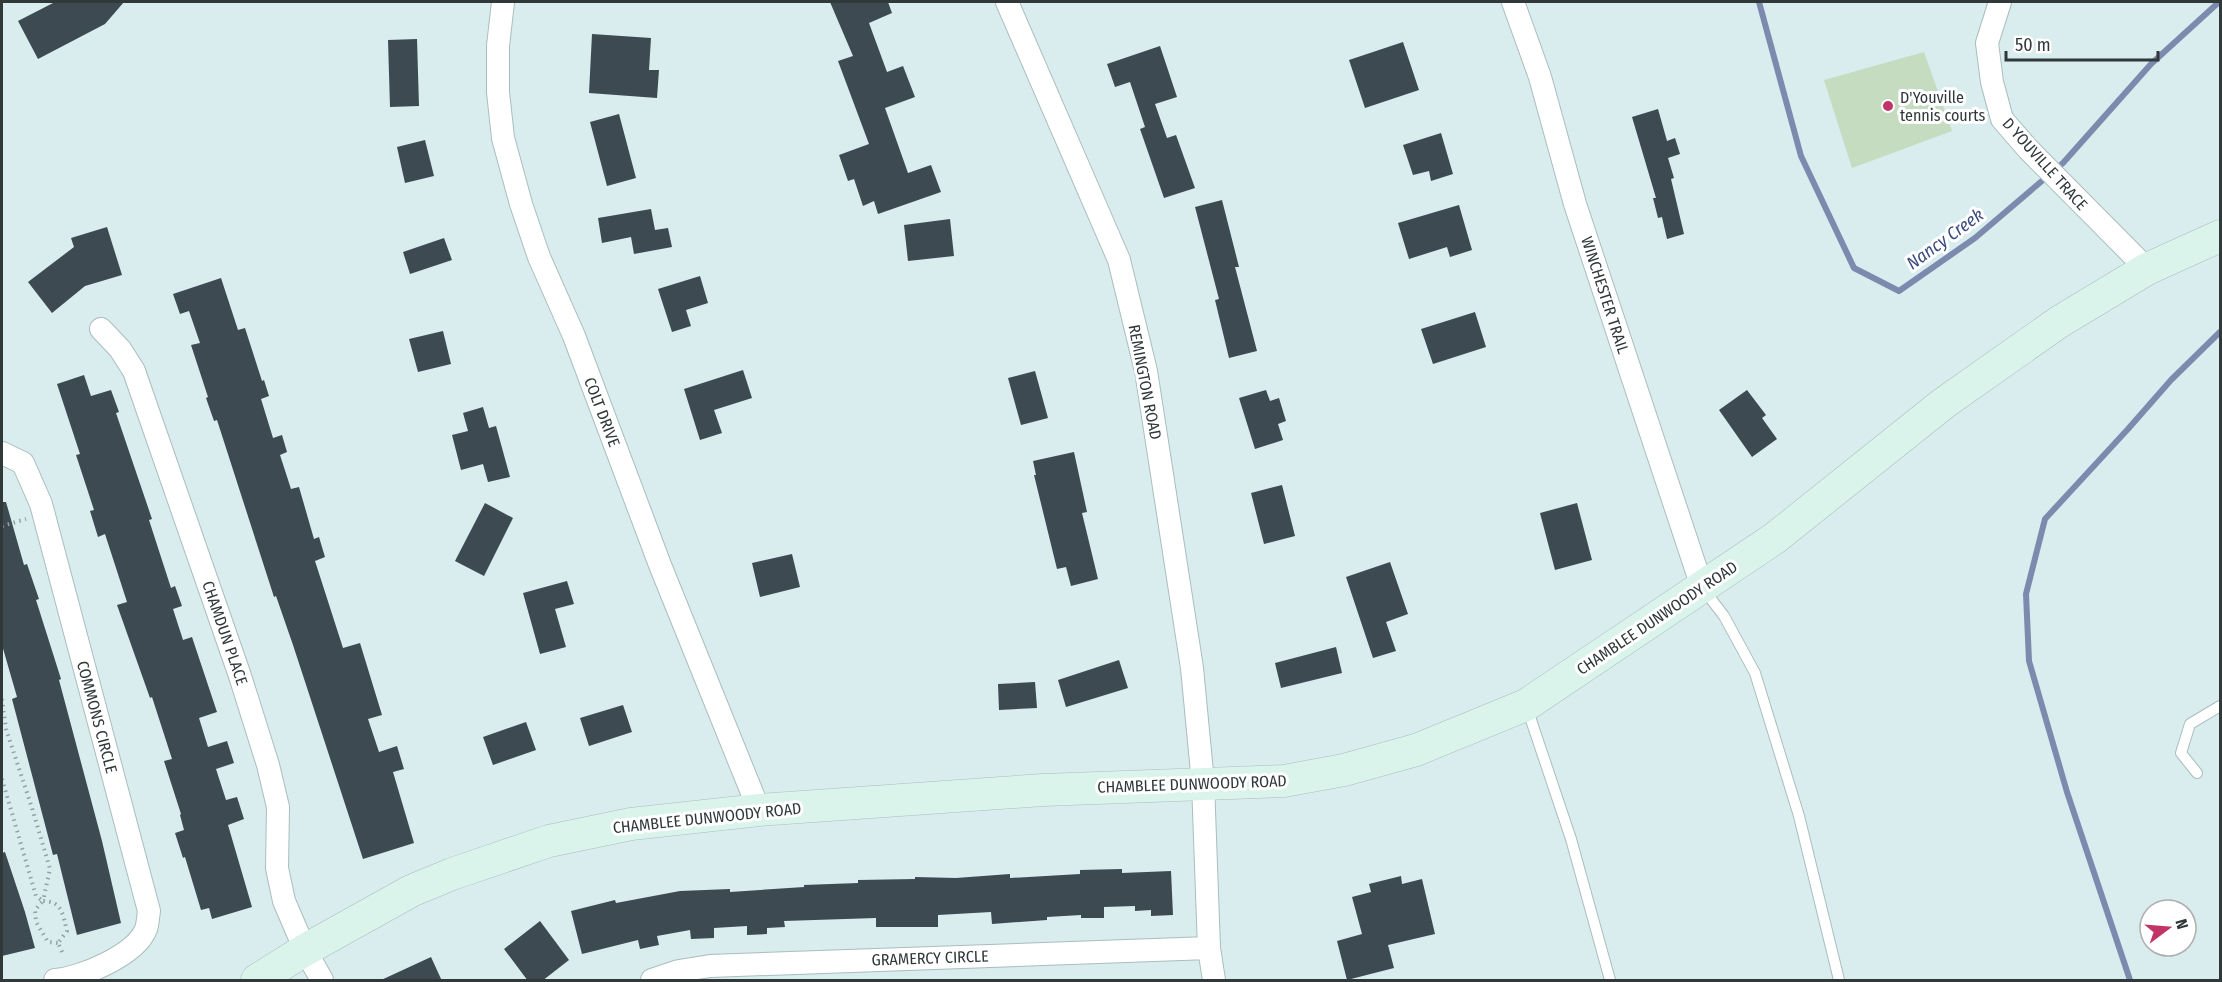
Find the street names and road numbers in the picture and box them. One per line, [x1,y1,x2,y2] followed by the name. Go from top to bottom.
[1999,114,2091,214] street label: D YOUVILLE TRACE
[1577,234,1633,356] street label: WINCHESTER TRAIL
[1125,323,1165,441] street label: REMINGTON ROAD
[580,375,624,449] street label: COLT DRIVE
[1573,557,1741,679] street label: CHAMBLEE DUNWOODY ROAD
[198,578,252,688] street label: CHAMDUN PLACE
[73,659,121,775] street label: COMMONS CIRCLE
[1097,771,1287,797] street label: CHAMBLEE DUNWOODY ROAD
[612,799,802,837] street label: CHAMBLEE DUNWOODY ROAD
[871,946,989,970] street label: GRAMERCY CIRCLE

